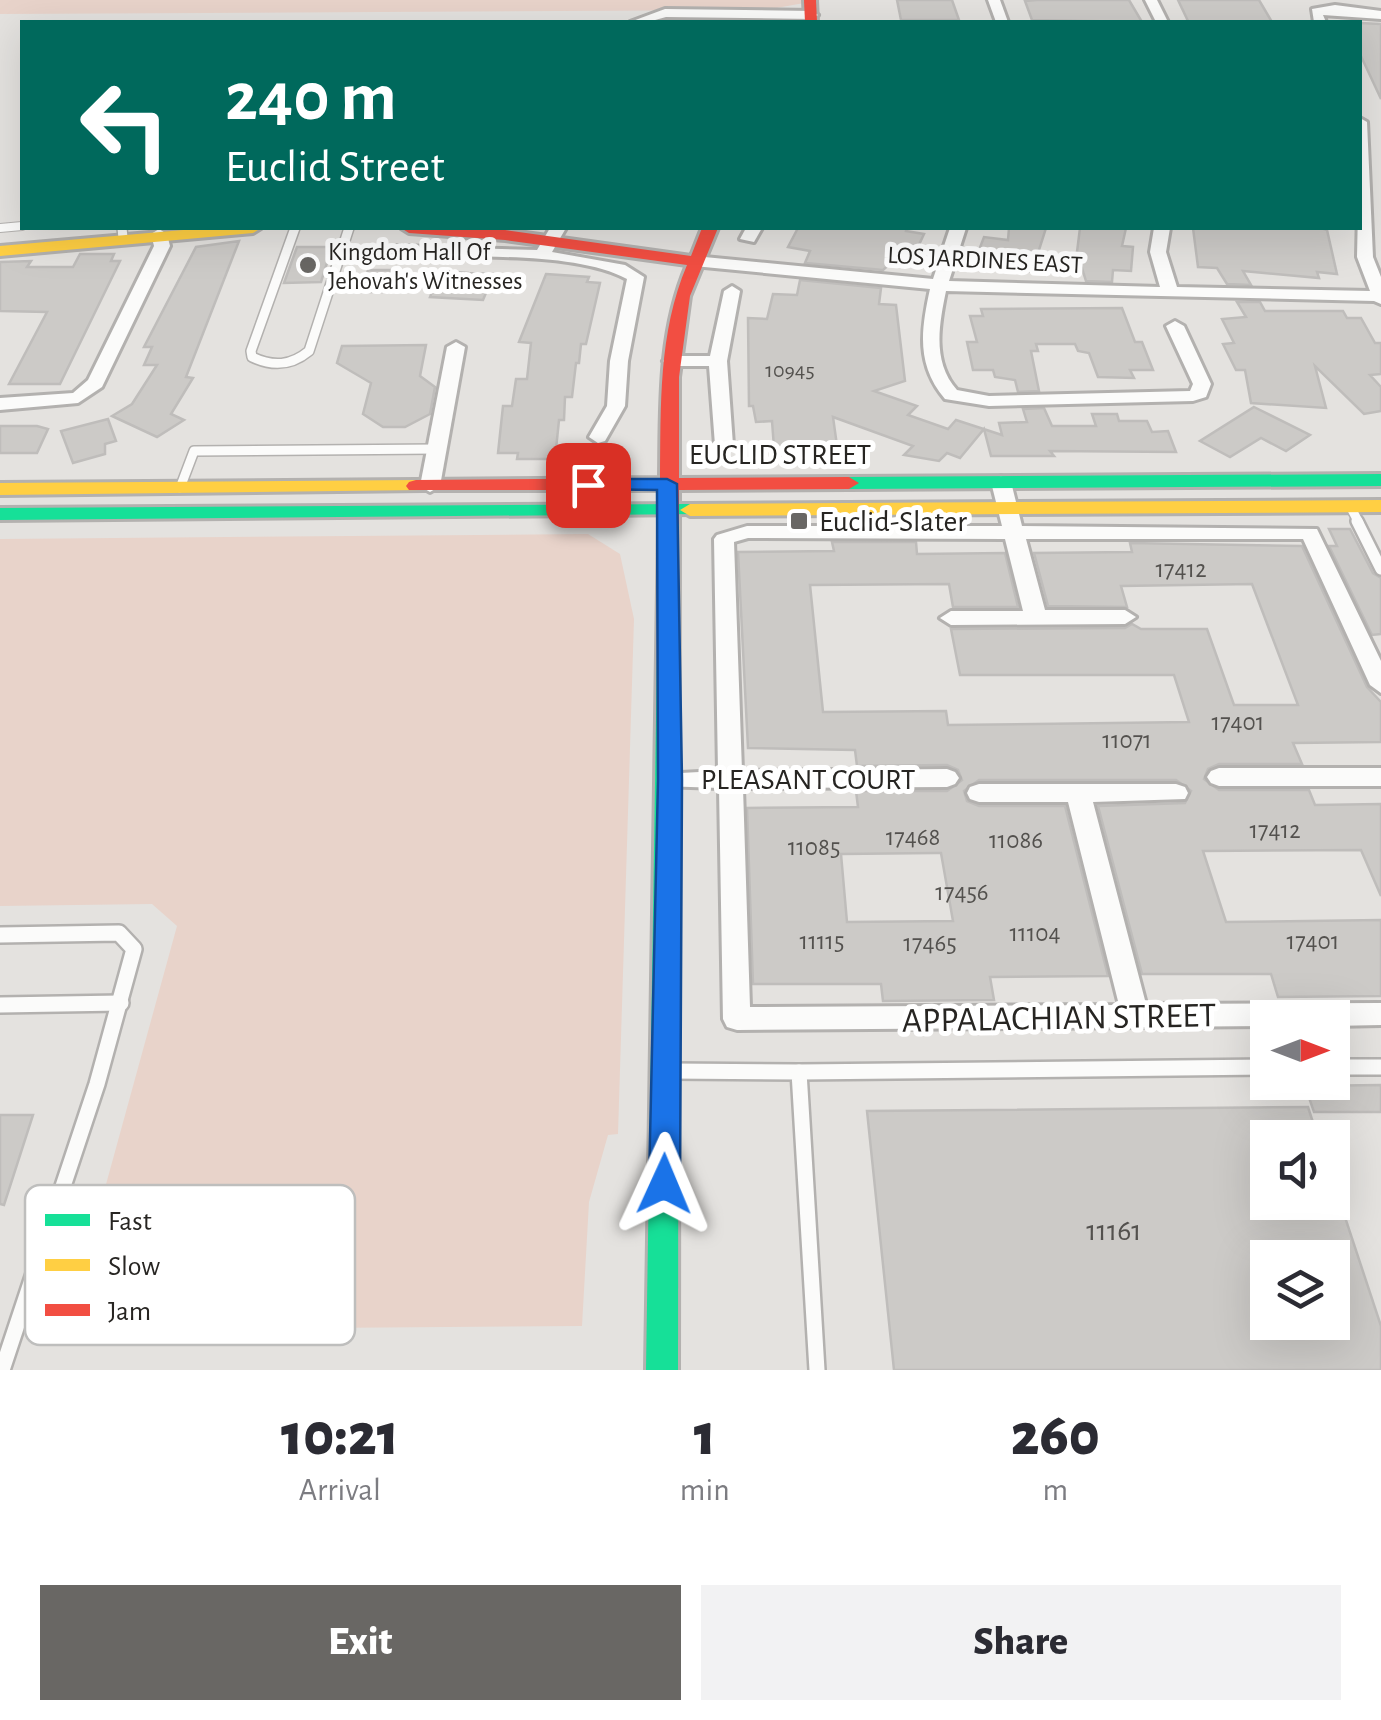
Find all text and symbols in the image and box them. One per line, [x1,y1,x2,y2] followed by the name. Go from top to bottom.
[60,60,190,190] icon: left
[225,63,397,133] text: 240 m
[225,145,445,190] text: Euclid Street
[328,240,522,294] place label: Kingdom Hall Of Jehovah's Witnesses
[887,243,1083,278] street label: LOS JARDINES EAST
[297,254,319,276] marker: Kingdom Hall Of Jehovah's Witnesses
[765,359,815,381] house number: 10945
[689,440,871,470] street label: EUCLID STREET
[546,443,631,528] pin
[561,458,616,513] icon: arrive
[819,507,967,537] place label: Euclid-Slater
[788,510,810,532] marker: Euclid-Slater
[1155,557,1207,582] house number: 17412
[1212,710,1264,735] house number: 17401
[1102,728,1152,753] house number: 11071
[701,765,916,795] street label: PLEASANT COURT
[1249,818,1301,843] house number: 17412
[886,825,940,850] house number: 17468
[989,828,1043,853] house number: 11086
[788,835,840,860] house number: 11085
[935,880,989,905] house number: 17456
[1009,921,1061,946] house number: 11104
[800,929,844,954] house number: 11115
[1287,929,1339,954] house number: 17401
[903,931,957,956] house number: 17465
[902,998,1216,1039] street label: APPALACHIAN STREET
[1250,1000,1350,1100] north arrow
[1250,1000,1350,1340] map controls
[1250,1120,1350,1220] button: sound
[612,1132,716,1236] position arrow
[25,1185,355,1345] legend
[108,1208,152,1236] text: Fast
[1086,1216,1142,1246] house number: 11161
[1250,1240,1350,1340] button: layers
[108,1253,160,1281] text: Slow
[108,1298,151,1326] text: Jam
[281,1406,399,1466] text: 10:21
[694,1406,716,1466] text: 1
[1011,1406,1100,1466] text: 260
[299,1474,381,1506] text: Arrival
[680,1474,730,1506] text: min
[1043,1474,1068,1506] text: m
[40,1585,681,1700] button: Exit
[701,1585,1341,1700] button: Share

